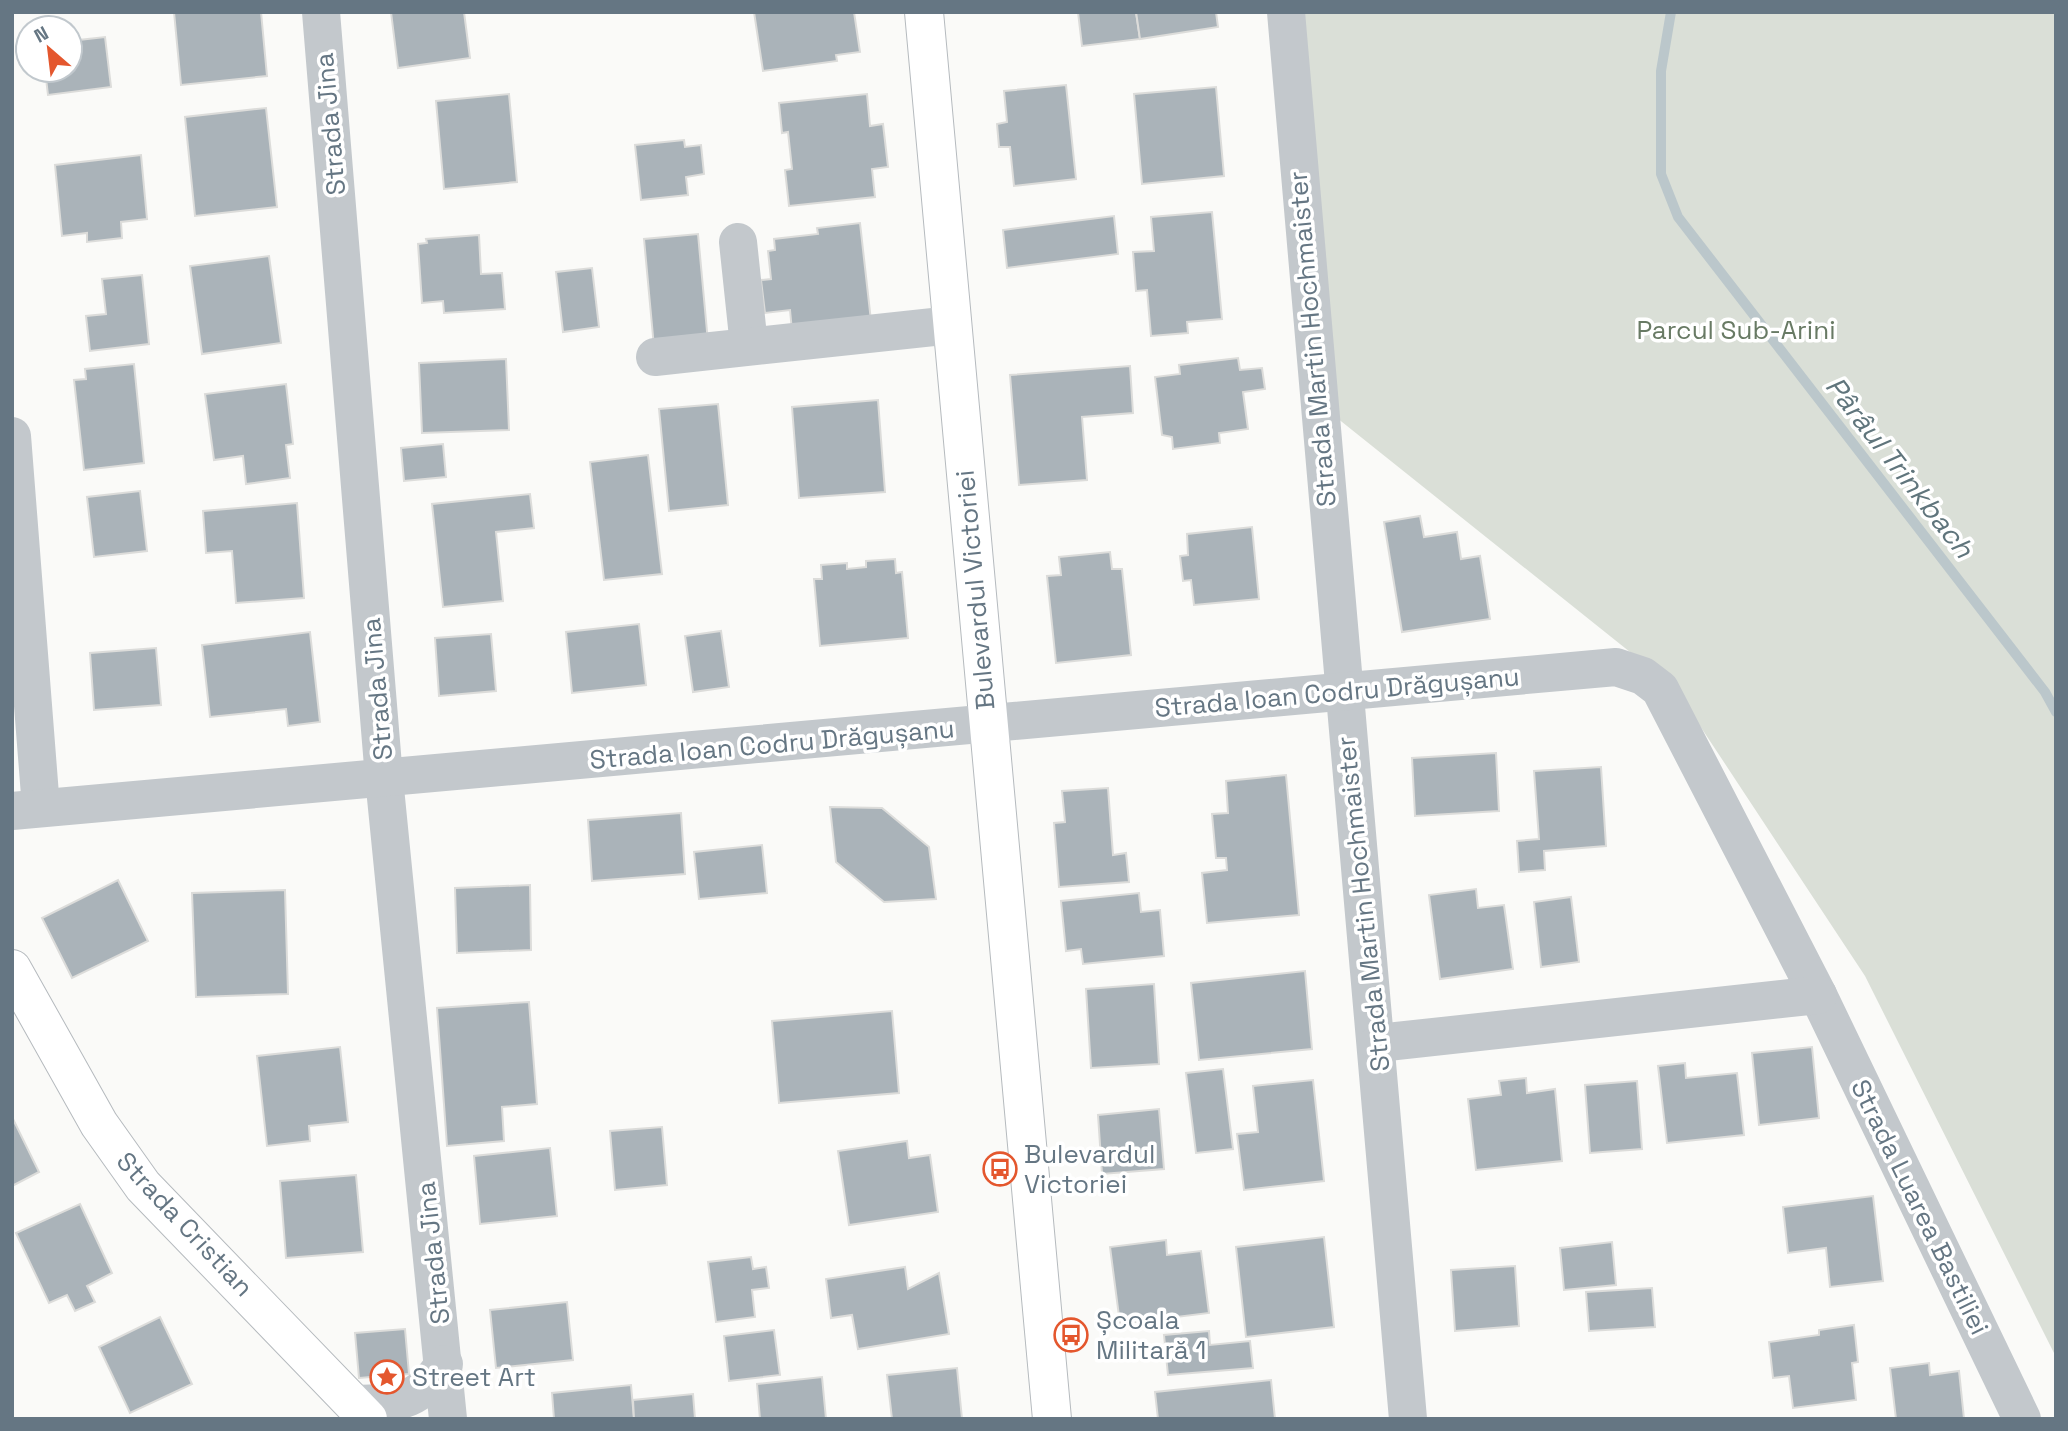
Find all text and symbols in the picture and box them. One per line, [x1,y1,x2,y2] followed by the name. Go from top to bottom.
[14,14,84,84] north arrow
[30,20,53,48] text: N
[307,51,353,197] street label: Strada Jina
[1280,170,1344,508] street label: Strada Martin Hochmaister
[1636,313,1836,347] park label: Parcul Sub-Arini
[1818,369,1983,566] water label: Pârâul Trinkbach
[948,469,1002,711] street label: Bulevardul Victoriei
[354,616,400,762] street label: Strada Jina
[1153,659,1521,725] street label: Strada Ioan Codru Drăgușanu
[588,711,956,777] street label: Strada Ioan Codru Drăgușanu
[1328,735,1398,1073] street label: Strada Martin Hochmaister
[1843,1074,1997,1340] street label: Strada Luarea Bastiliei
[1024,1137,1155,1201] place label: Bulevardul Victoriei
[109,1144,261,1304] street label: Strada Cristian
[981,1150,1019,1188] bus stop icon: Bulevardul Victoriei
[409,1180,457,1326] street label: Strada Jina
[1096,1303,1206,1367] place label: Școala Militară 1
[1052,1316,1090,1354] bus stop icon: Școala Militară 1
[368,1358,406,1396] place icon: Street Art
[412,1360,536,1394] place label: Street Art

